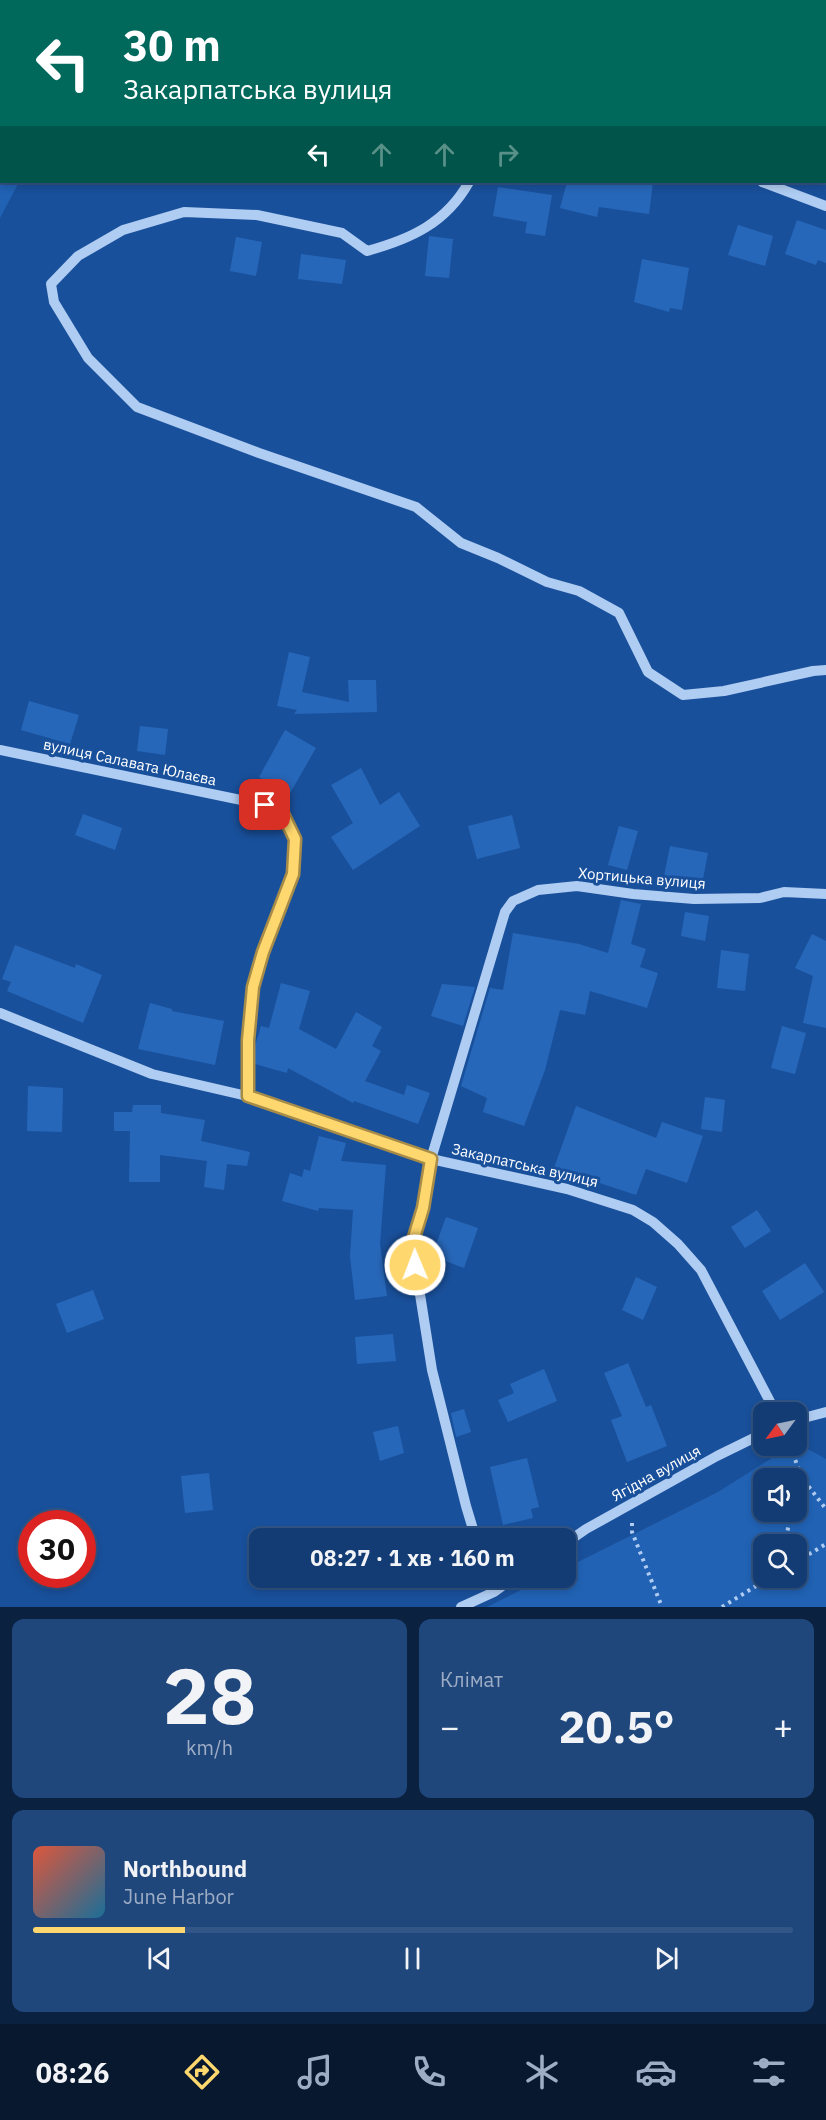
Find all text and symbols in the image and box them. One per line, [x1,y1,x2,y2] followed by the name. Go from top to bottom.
[123,18,221,73] text: 30 m
[24,24,102,102] icon: left
[123,71,393,106] text: Закарпатська вулиця
[302,138,335,171] icon: left
[365,138,398,171] icon: ahead
[428,138,461,171] icon: ahead
[491,138,524,171] icon: right
[42,734,218,790] street label: вулиця Салавата Юлаєва
[239,779,290,830] pin
[248,788,281,821] icon: arrive
[577,863,707,893] street label: Хортицька вулиця
[450,1139,600,1191] street label: Закарпатська вулиця
[383,1233,447,1297] position arrow
[753,1402,807,1456] north arrow
[753,1402,807,1588] map controls
[608,1441,704,1505] street label: Ягідна вулиця
[753,1468,807,1522] button: sound
[18,1510,96,1588] speed limit sign: 30
[753,1534,807,1588] button: search
[310,1543,515,1572] text: 08:27 · 1 хв · 160 m
[163,1644,256,1745] text: 28
[440,1666,503,1693] text: Клімат
[558,1697,675,1755] text: 20.5°
[440,1705,460,1748] text: −
[773,1705,793,1748] text: +
[186,1734,233,1761] text: km/h
[123,1854,247,1883] text: Northbound
[123,1883,234,1910] text: June Harbor
[143,1942,176,1975] icon: previous
[396,1942,429,1975] icon: pause
[650,1942,683,1975] icon: next
[181,2051,223,2093] icon: directions
[294,2051,336,2093] icon: music
[408,2051,450,2093] icon: phone
[521,2051,563,2093] icon: climate
[635,2051,677,2093] icon: car
[748,2051,790,2093] icon: filters
[36,2055,109,2090] text: 08:26

